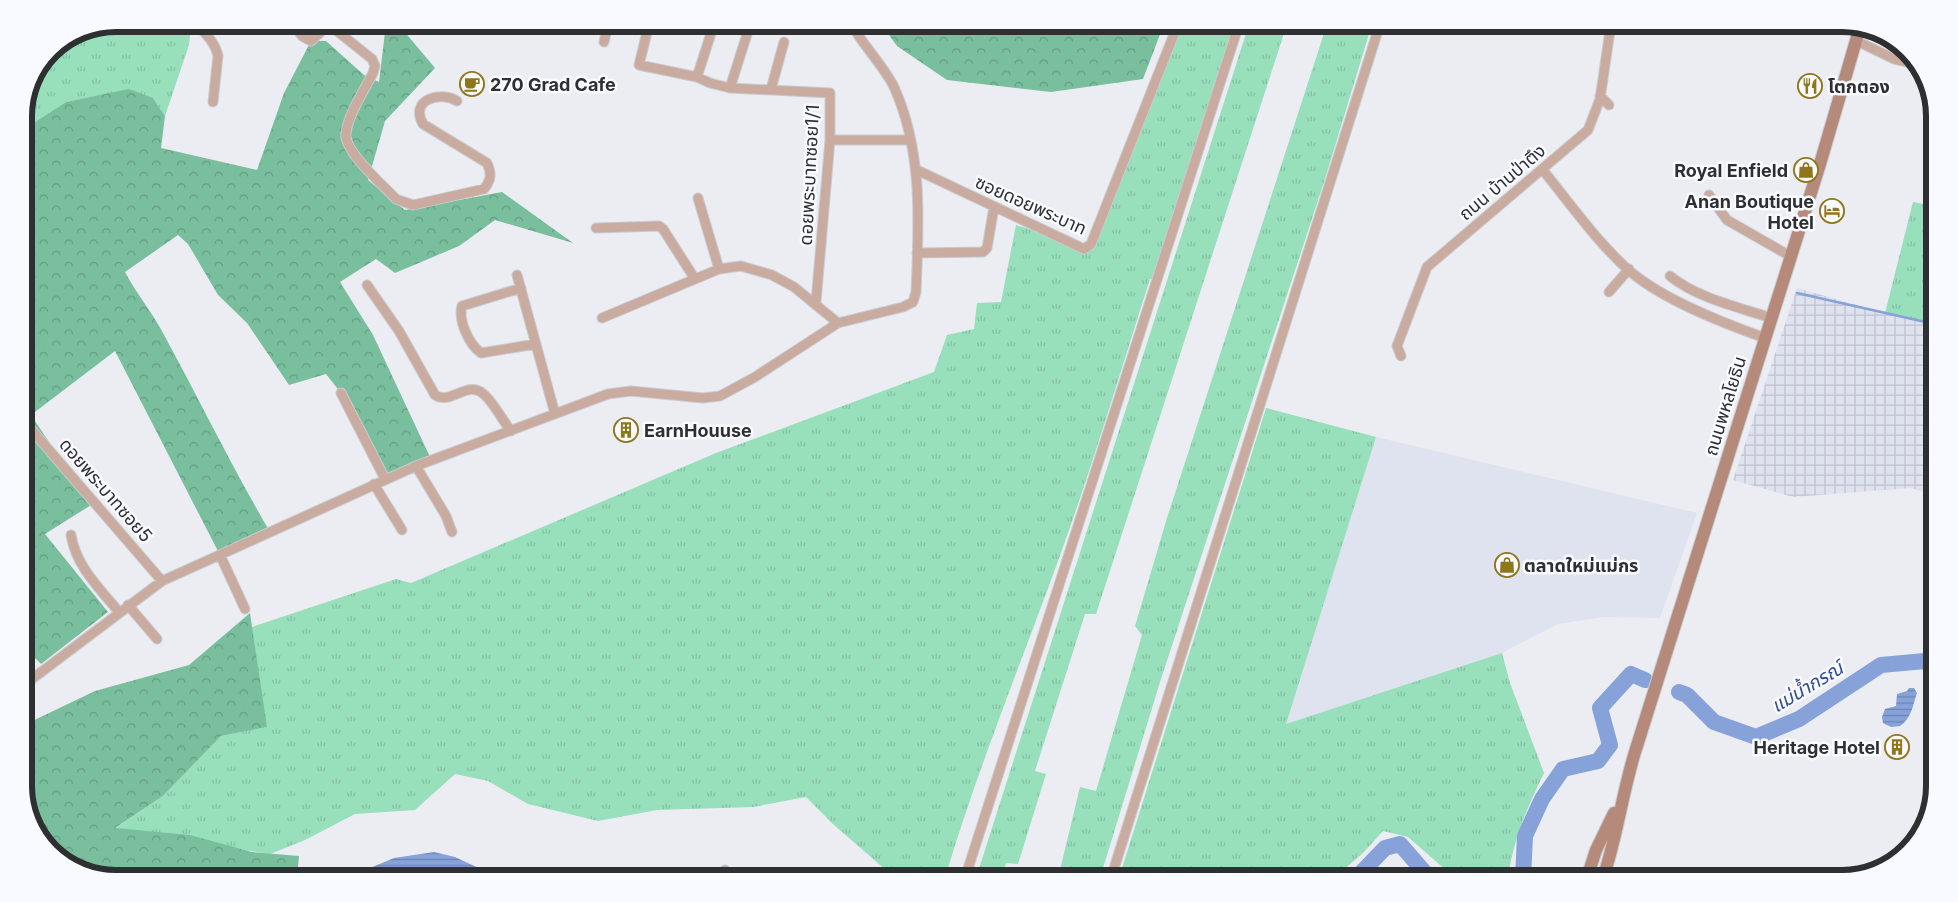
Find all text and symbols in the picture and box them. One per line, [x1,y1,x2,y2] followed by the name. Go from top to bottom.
[459,71,485,97] cafe icon: 270 Grad Cafe
[1797,73,1823,99] restaurant icon: โตกตอง
[490,74,616,95] place label: 270 Grad Cafe
[1828,76,1890,97] place label: โตกตอง
[795,104,823,246] street label: ดอยพระบาทซอย1/1
[1454,140,1550,224] street label: ถนน บ้านป่าตึง
[1793,157,1819,183] shop icon: Royal Enfield
[1674,160,1788,181] place label: Royal Enfield
[972,171,1090,239] street label: ซอยดอยพระบาท
[1685,191,1814,233] place label: Anan Boutique Hotel
[1819,198,1845,224] hotel icon: Anan Boutique Hotel
[1700,354,1750,458] street label: ถนนพหลโยธิน
[613,417,639,443] building icon: EarnHouuse
[644,420,752,441] place label: EarnHouuse
[55,434,157,546] street label: ดอยพระบาทซอย5
[1494,552,1520,578] shop icon: ตลาดใหม่แม่กร
[1524,555,1638,576] place label: ตลาดใหม่แม่กร
[1766,653,1851,717] water label: แม่น้ำกรณ์
[1884,734,1910,760] building icon: Heritage Hotel
[1753,737,1880,758] place label: Heritage Hotel

